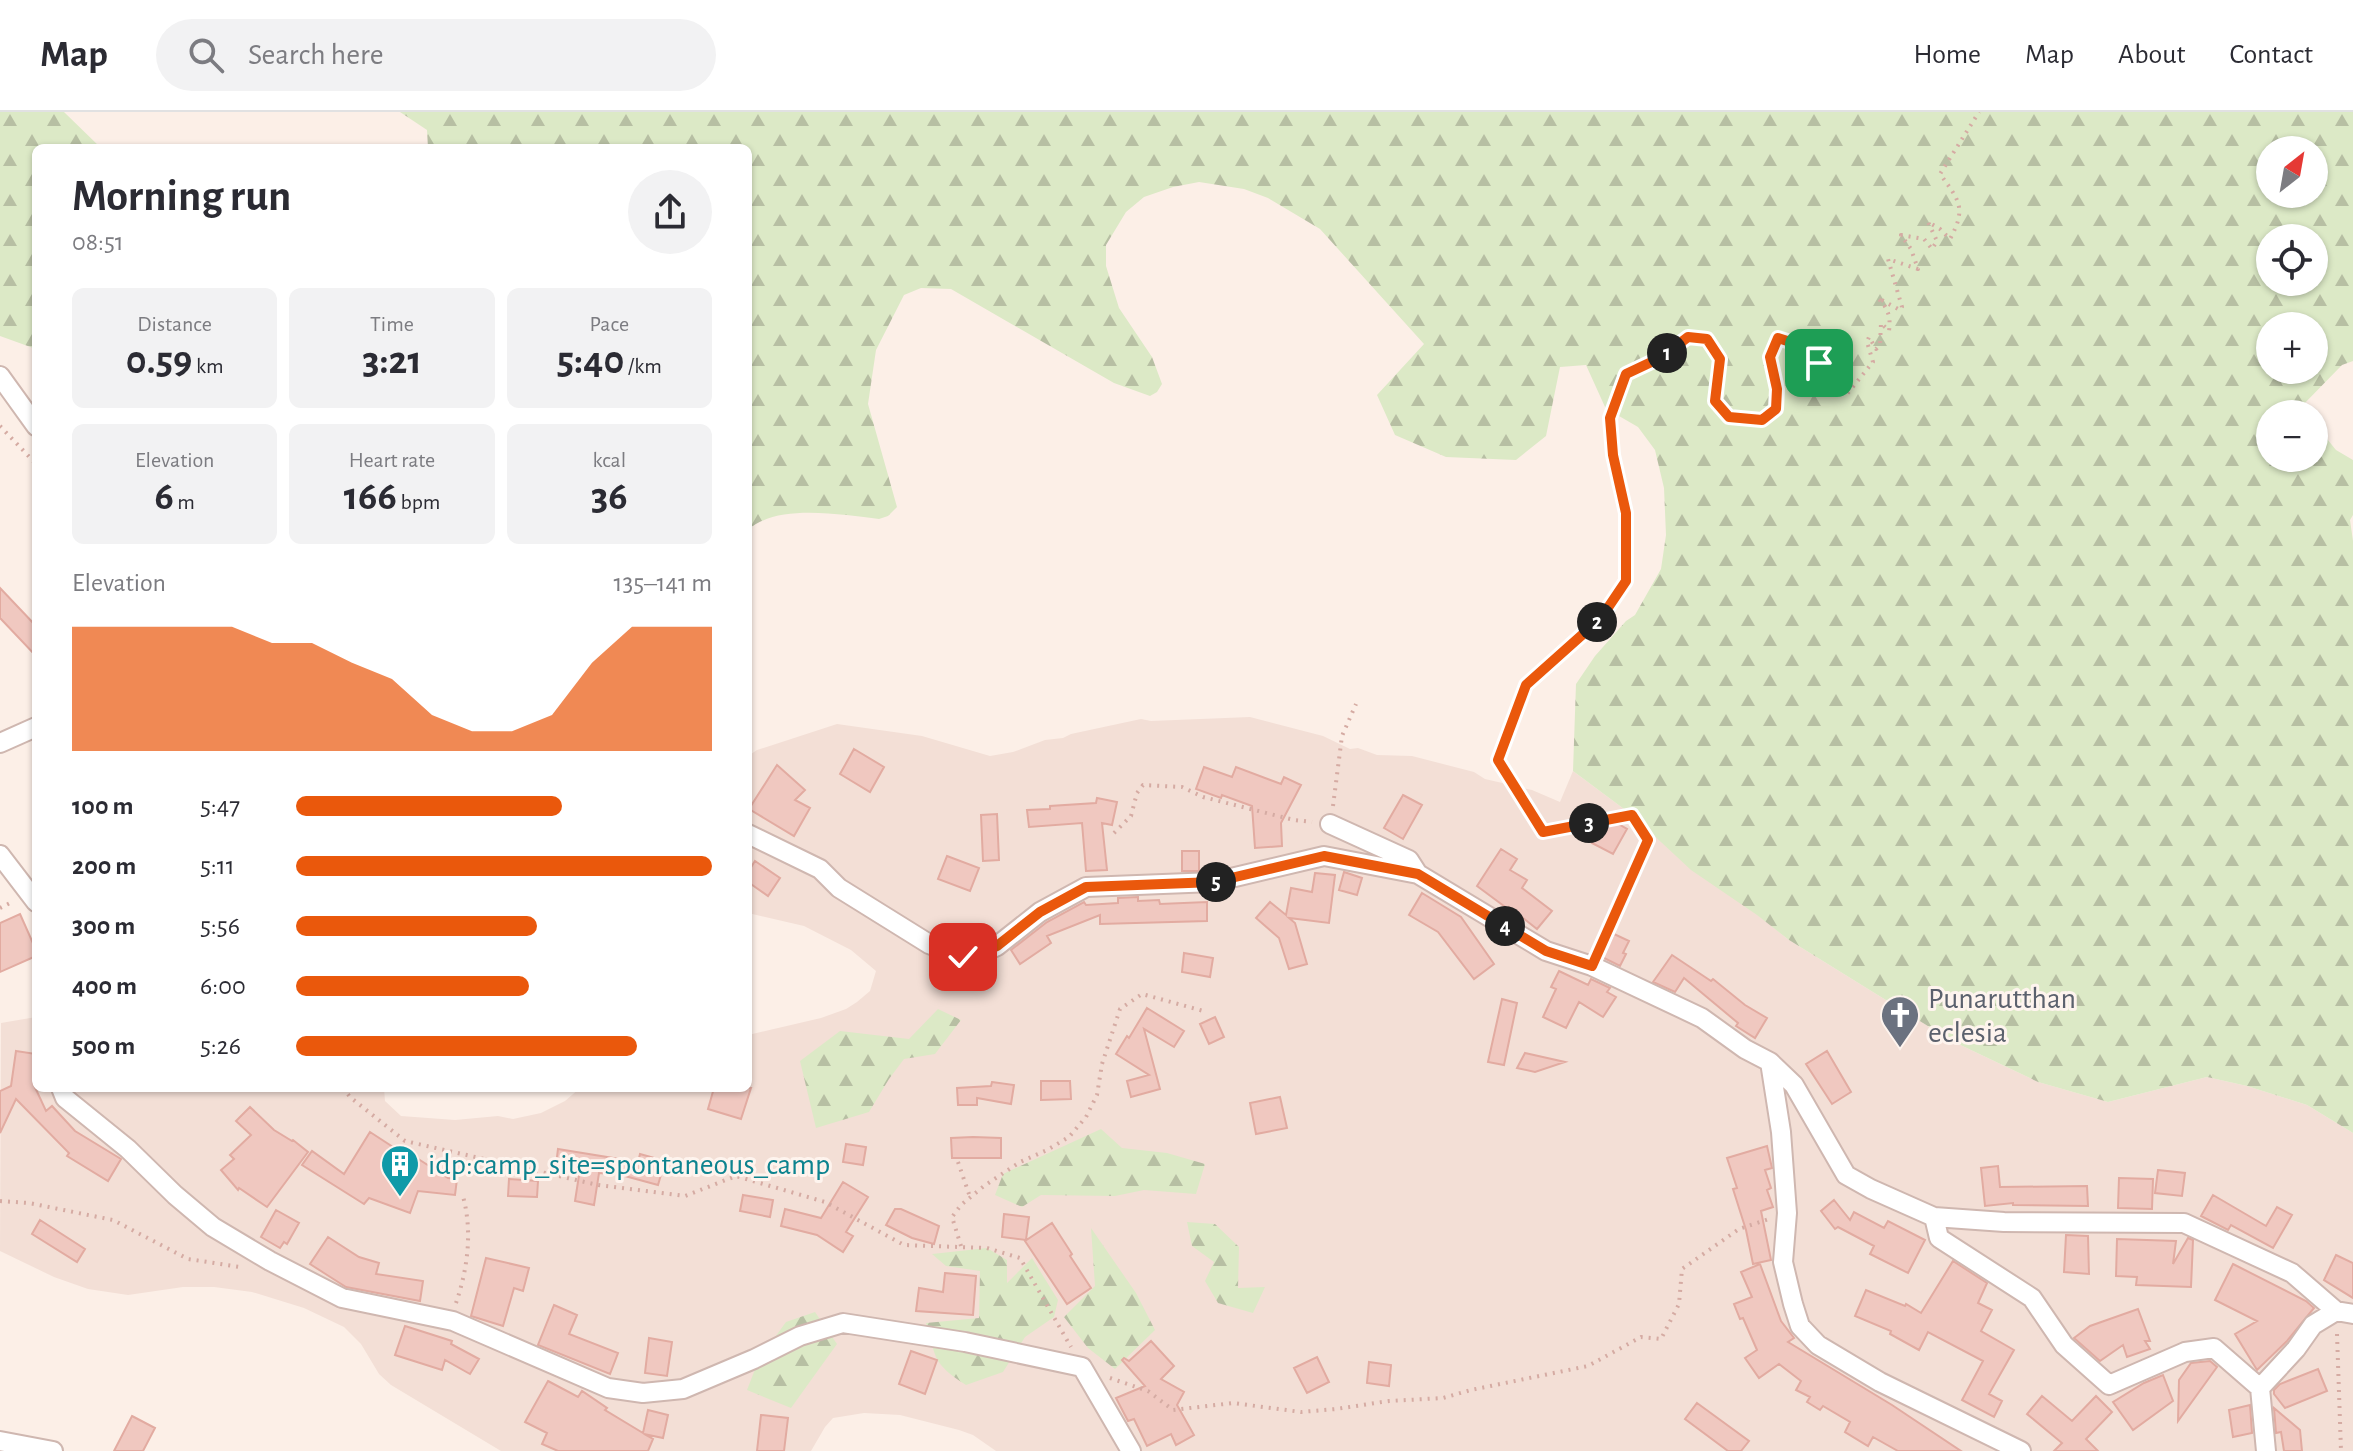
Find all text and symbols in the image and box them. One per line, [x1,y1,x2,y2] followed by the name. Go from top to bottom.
[156,19,716,91] search box
[184,33,228,77] icon: search
[40,36,108,74] text: Map
[248,40,384,70] text: Search here
[1914,41,1981,69] text: Home
[2025,41,2074,69] text: Map
[2118,41,2186,69] text: About
[2230,41,2313,69] text: Contact
[2256,136,2328,208] north arrow
[2256,136,2328,472] map controls
[628,170,712,254] button: share
[72,175,291,219] text: Morning run
[2256,224,2328,296] button: locate
[72,229,124,255] text: 08:51
[2256,312,2328,384] button: +
[137,313,212,335] text: Distance
[370,313,414,335] text: Time
[590,313,629,335] text: Pace
[1785,329,1853,397] pin
[1647,333,1687,373] pin: 1
[126,341,192,381] text: 0.59
[362,341,422,381] text: 3:21
[557,341,624,381] text: 5:40
[1797,341,1841,385] icon: arrive
[1663,342,1671,364] text: 1
[192,355,224,377] text: km
[624,355,662,377] text: /km
[2256,400,2328,472] button: −
[135,449,214,471] text: Elevation
[349,449,435,471] text: Heart rate
[593,449,626,471] text: kcal
[154,477,174,517] text: 6
[344,477,397,517] text: 166
[591,477,628,517] text: 36
[174,491,195,513] text: m
[397,491,440,513] text: bpm
[72,570,166,596] text: Elevation
[614,570,712,596] text: 135–141 m
[1577,602,1617,642] pin: 2
[1592,611,1602,633] text: 2
[72,793,133,819] text: 100 m
[200,793,240,819] text: 5:47
[1569,803,1609,843] pin: 3
[1584,812,1594,834] text: 3
[72,853,136,879] text: 200 m
[200,853,235,879] text: 5:11
[1196,862,1236,902] pin: 5
[1211,871,1221,893] text: 5
[1485,906,1525,946] pin: 4
[72,913,135,939] text: 300 m
[200,913,240,939] text: 5:56
[1499,915,1511,937] text: 4
[929,923,997,991] pin
[941,935,985,979] icon: check
[72,973,137,999] text: 400 m
[200,973,246,999] text: 6:00
[1928,984,2076,1048] place label: Punarutthan eclesia
[1879,994,1921,1049] church icon: Punarutthan eclesia
[72,1033,135,1059] text: 500 m
[200,1033,241,1059] text: 5:26
[379,1143,421,1198] building icon: idp:camp_site=spontaneous_camp
[428,1150,830,1180] place label: idp:camp_site=spontaneous_camp

